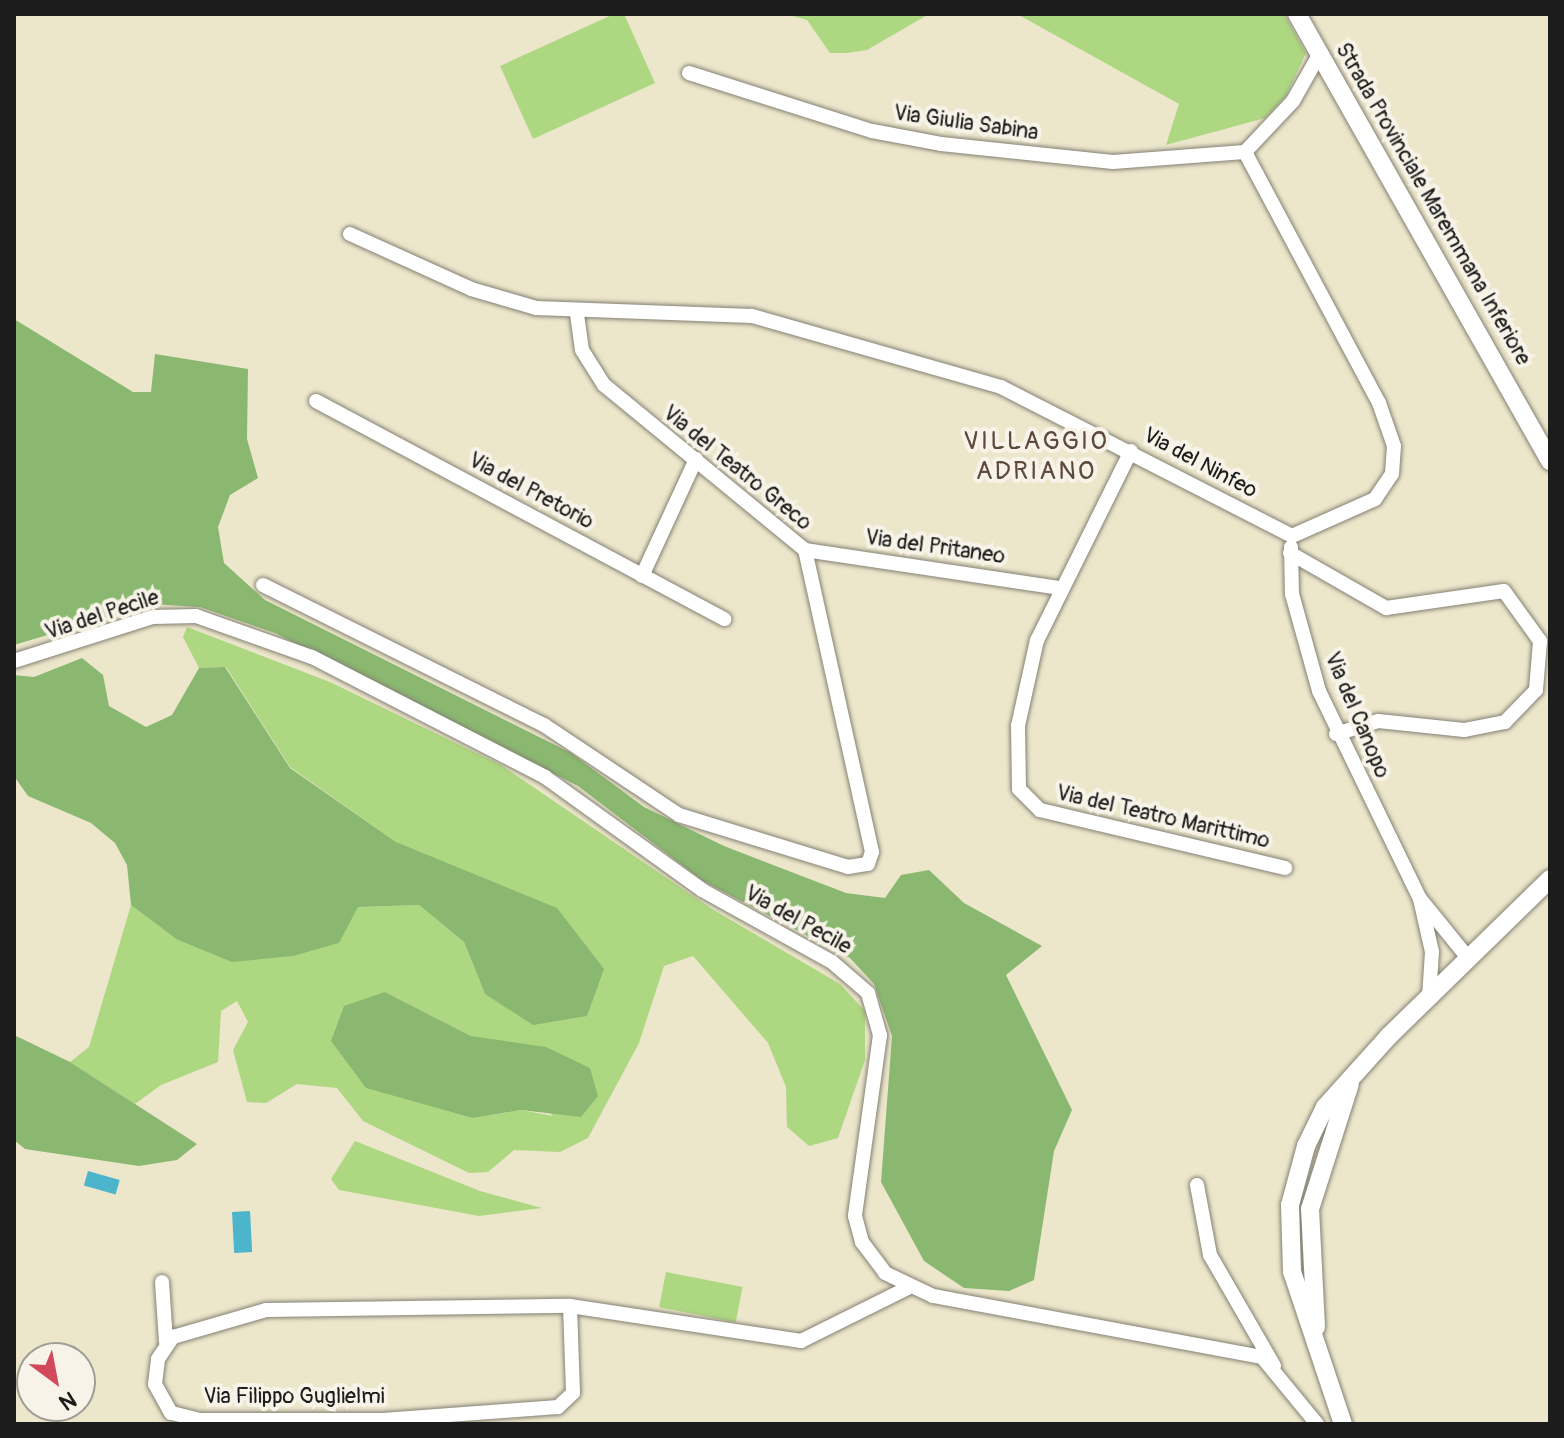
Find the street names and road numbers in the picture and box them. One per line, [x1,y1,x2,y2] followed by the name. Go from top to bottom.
[1330,38,1536,370] street label: Strada Provinciale Maremmana Inferiore
[892,100,1040,146] street label: Via Giulia Sabina
[657,400,817,536] street label: Via del Teatro Greco
[1139,422,1261,504] street label: Via del Ninfeo
[464,447,598,535] street label: Via del Pretorio
[863,524,1007,570] street label: Via del Pritaneo
[42,584,162,646] street label: Via del Pecile
[1319,648,1395,782] street label: Via del Canopo
[1054,780,1272,854] street label: Via del Teatro Marittimo
[740,880,856,960] street label: Via del Pecile
[203,1384,385,1410] street label: Via Filippo Guglielmi

